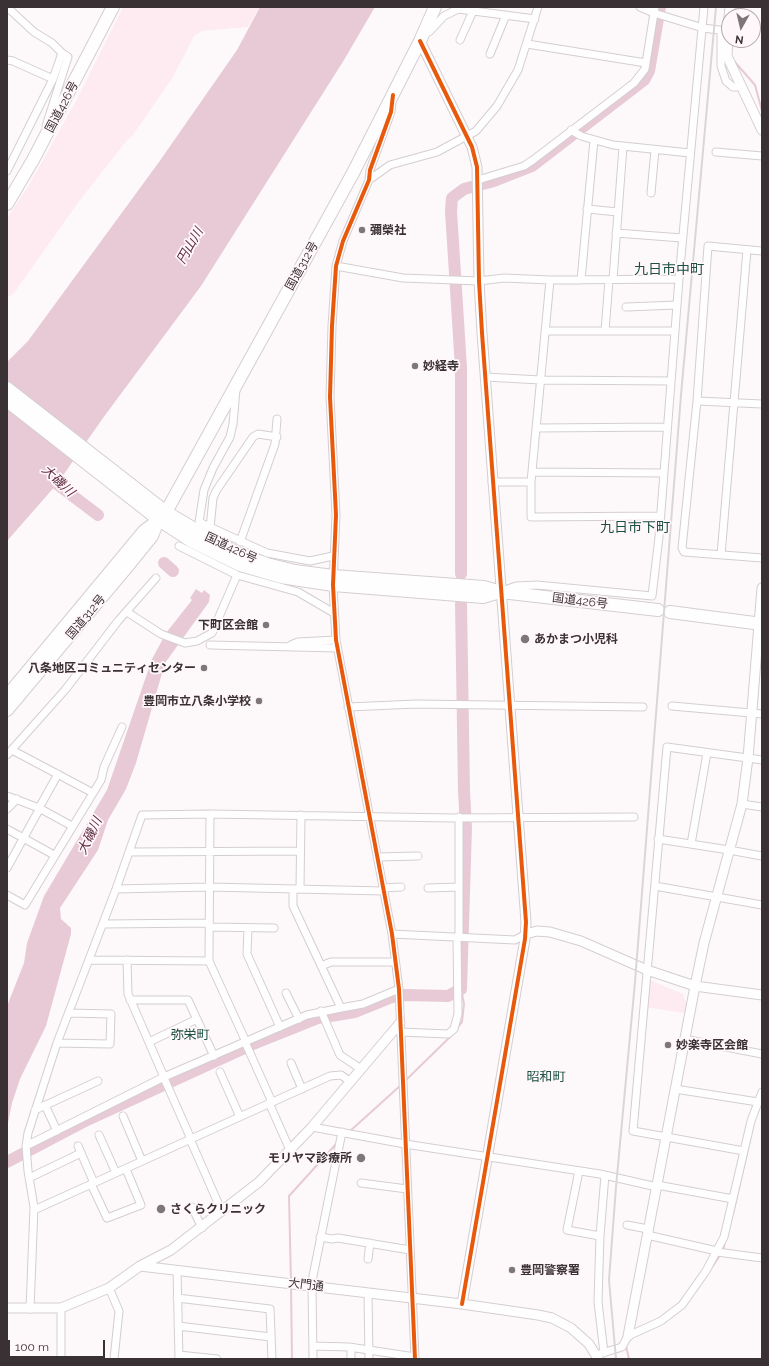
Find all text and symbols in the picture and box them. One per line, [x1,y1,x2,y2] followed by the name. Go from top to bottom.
[721,8,761,48] north arrow
[734,32,744,46] text: N
[42,79,82,135] street label: 国道426号
[370,223,406,237] place label: 彌榮社
[173,225,207,267] water label: 円山川
[357,225,367,235] marker: 彌榮社
[283,239,321,293] street label: 国道312号
[634,262,704,278] district label: 九日市中町
[423,359,459,373] place label: 妙経寺
[410,361,420,371] marker: 妙経寺
[38,462,78,500] water label: 大磯川
[600,520,670,536] district label: 九日市下町
[203,530,259,566] street label: 国道426号
[551,590,609,612] street label: 国道426号
[63,592,109,642] street label: 国道312号
[198,618,258,632] place label: 下町区会館
[261,620,271,630] marker: 下町区会館
[534,632,618,646] place label: あかまつ小児科
[519,633,531,645] marker: あかまつ小児科
[28,661,196,675] place label: 八条地区コミュニティセンター
[199,663,209,673] marker: 八条地区コミュニティセンター
[143,694,251,708] place label: 豊岡市立八条小学校
[254,696,264,706] marker: 豊岡市立八条小学校
[74,815,106,857] water label: 大磯川
[171,1027,209,1043] district label: 弥栄町
[676,1038,748,1052] place label: 妙楽寺区会館
[663,1040,673,1050] marker: 妙楽寺区会館
[527,1069,565,1085] district label: 昭和町
[268,1151,352,1165] place label: モリヤマ診療所
[355,1152,367,1164] marker: モリヤマ診療所
[170,1202,266,1216] place label: さくらクリニック
[155,1203,167,1215] marker: さくらクリニック
[520,1263,580,1277] place label: 豊岡警察署
[507,1265,517,1275] marker: 豊岡警察署
[287,1276,325,1294] street label: 大門通
[10,1332,107,1358] scale bar
[15,1340,49,1354] text: 100 m

